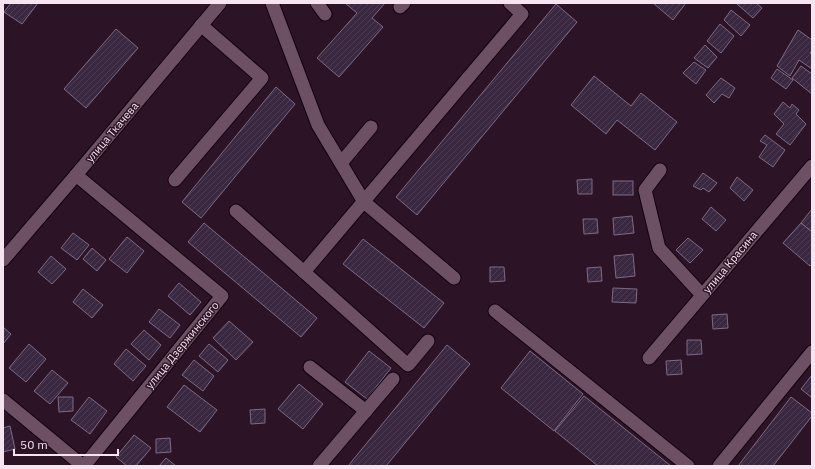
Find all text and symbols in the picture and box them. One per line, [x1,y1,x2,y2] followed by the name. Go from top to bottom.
[83,99,141,165] street label: улица Ткачева
[700,228,760,296] street label: улица Красина
[142,298,222,392] street label: улица Дзержинского
[14,431,118,457] scale bar
[20,437,48,452] text: 50 m

